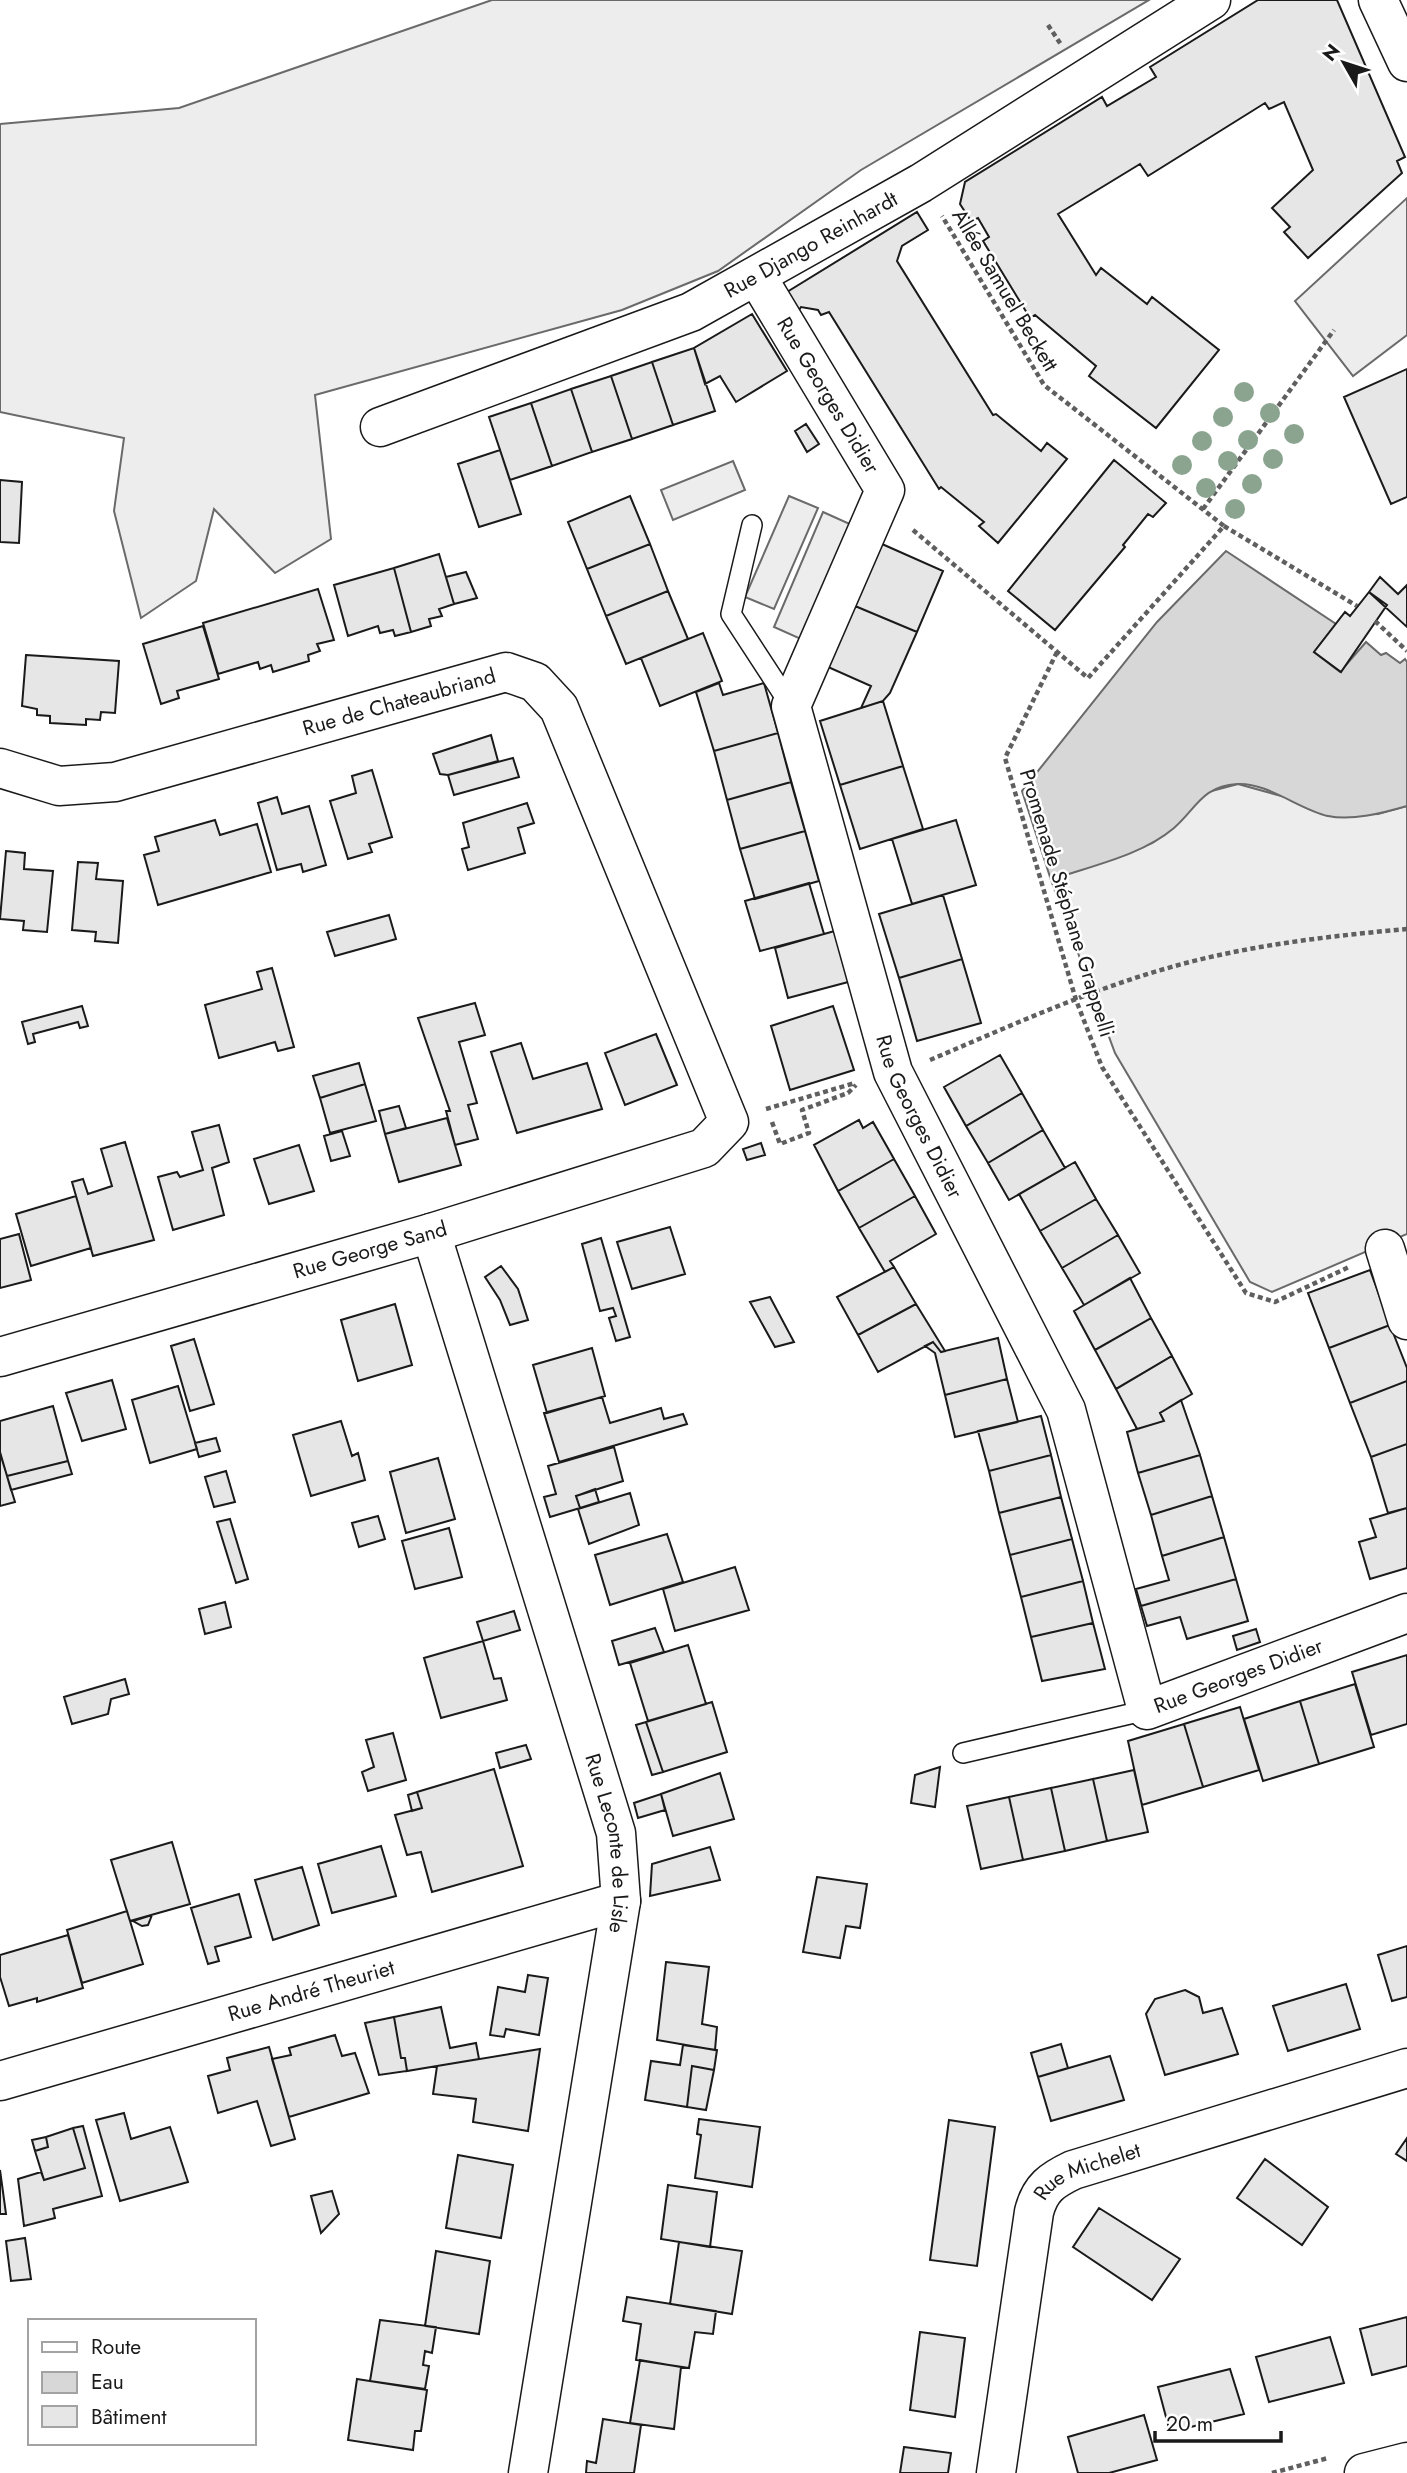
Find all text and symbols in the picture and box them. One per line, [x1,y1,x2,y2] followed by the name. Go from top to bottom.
[1309,28,1379,98] north arrow
[1316,38,1346,67] text: N
[719,184,903,306] street label: Rue Django Reinhardt
[945,203,1065,377] street label: Allée Samuel Beckett
[769,311,887,480] street label: Rue Georges Didier
[299,661,499,744] street label: Rue de Chateaubriand
[1012,765,1122,1041] street label: Promenade Stéphane Grappelli
[868,1031,971,1204] street label: Rue Georges Didier
[289,1214,451,1286] street label: Rue George Sand
[1150,1630,1328,1721] street label: Rue Georges Didier
[577,1750,636,1936] street label: Rue Leconte de Lisle
[224,1952,398,2029] street label: Rue André Theuriet
[1026,2135,1144,2206] street label: Rue Michelet
[28,2319,256,2445] legend
[91,2332,141,2362] text: Route
[91,2367,124,2397] text: Eau
[1155,2400,1281,2444] scale bar
[91,2402,167,2432] text: Bâtiment
[1166,2409,1213,2439] text: 20 m

